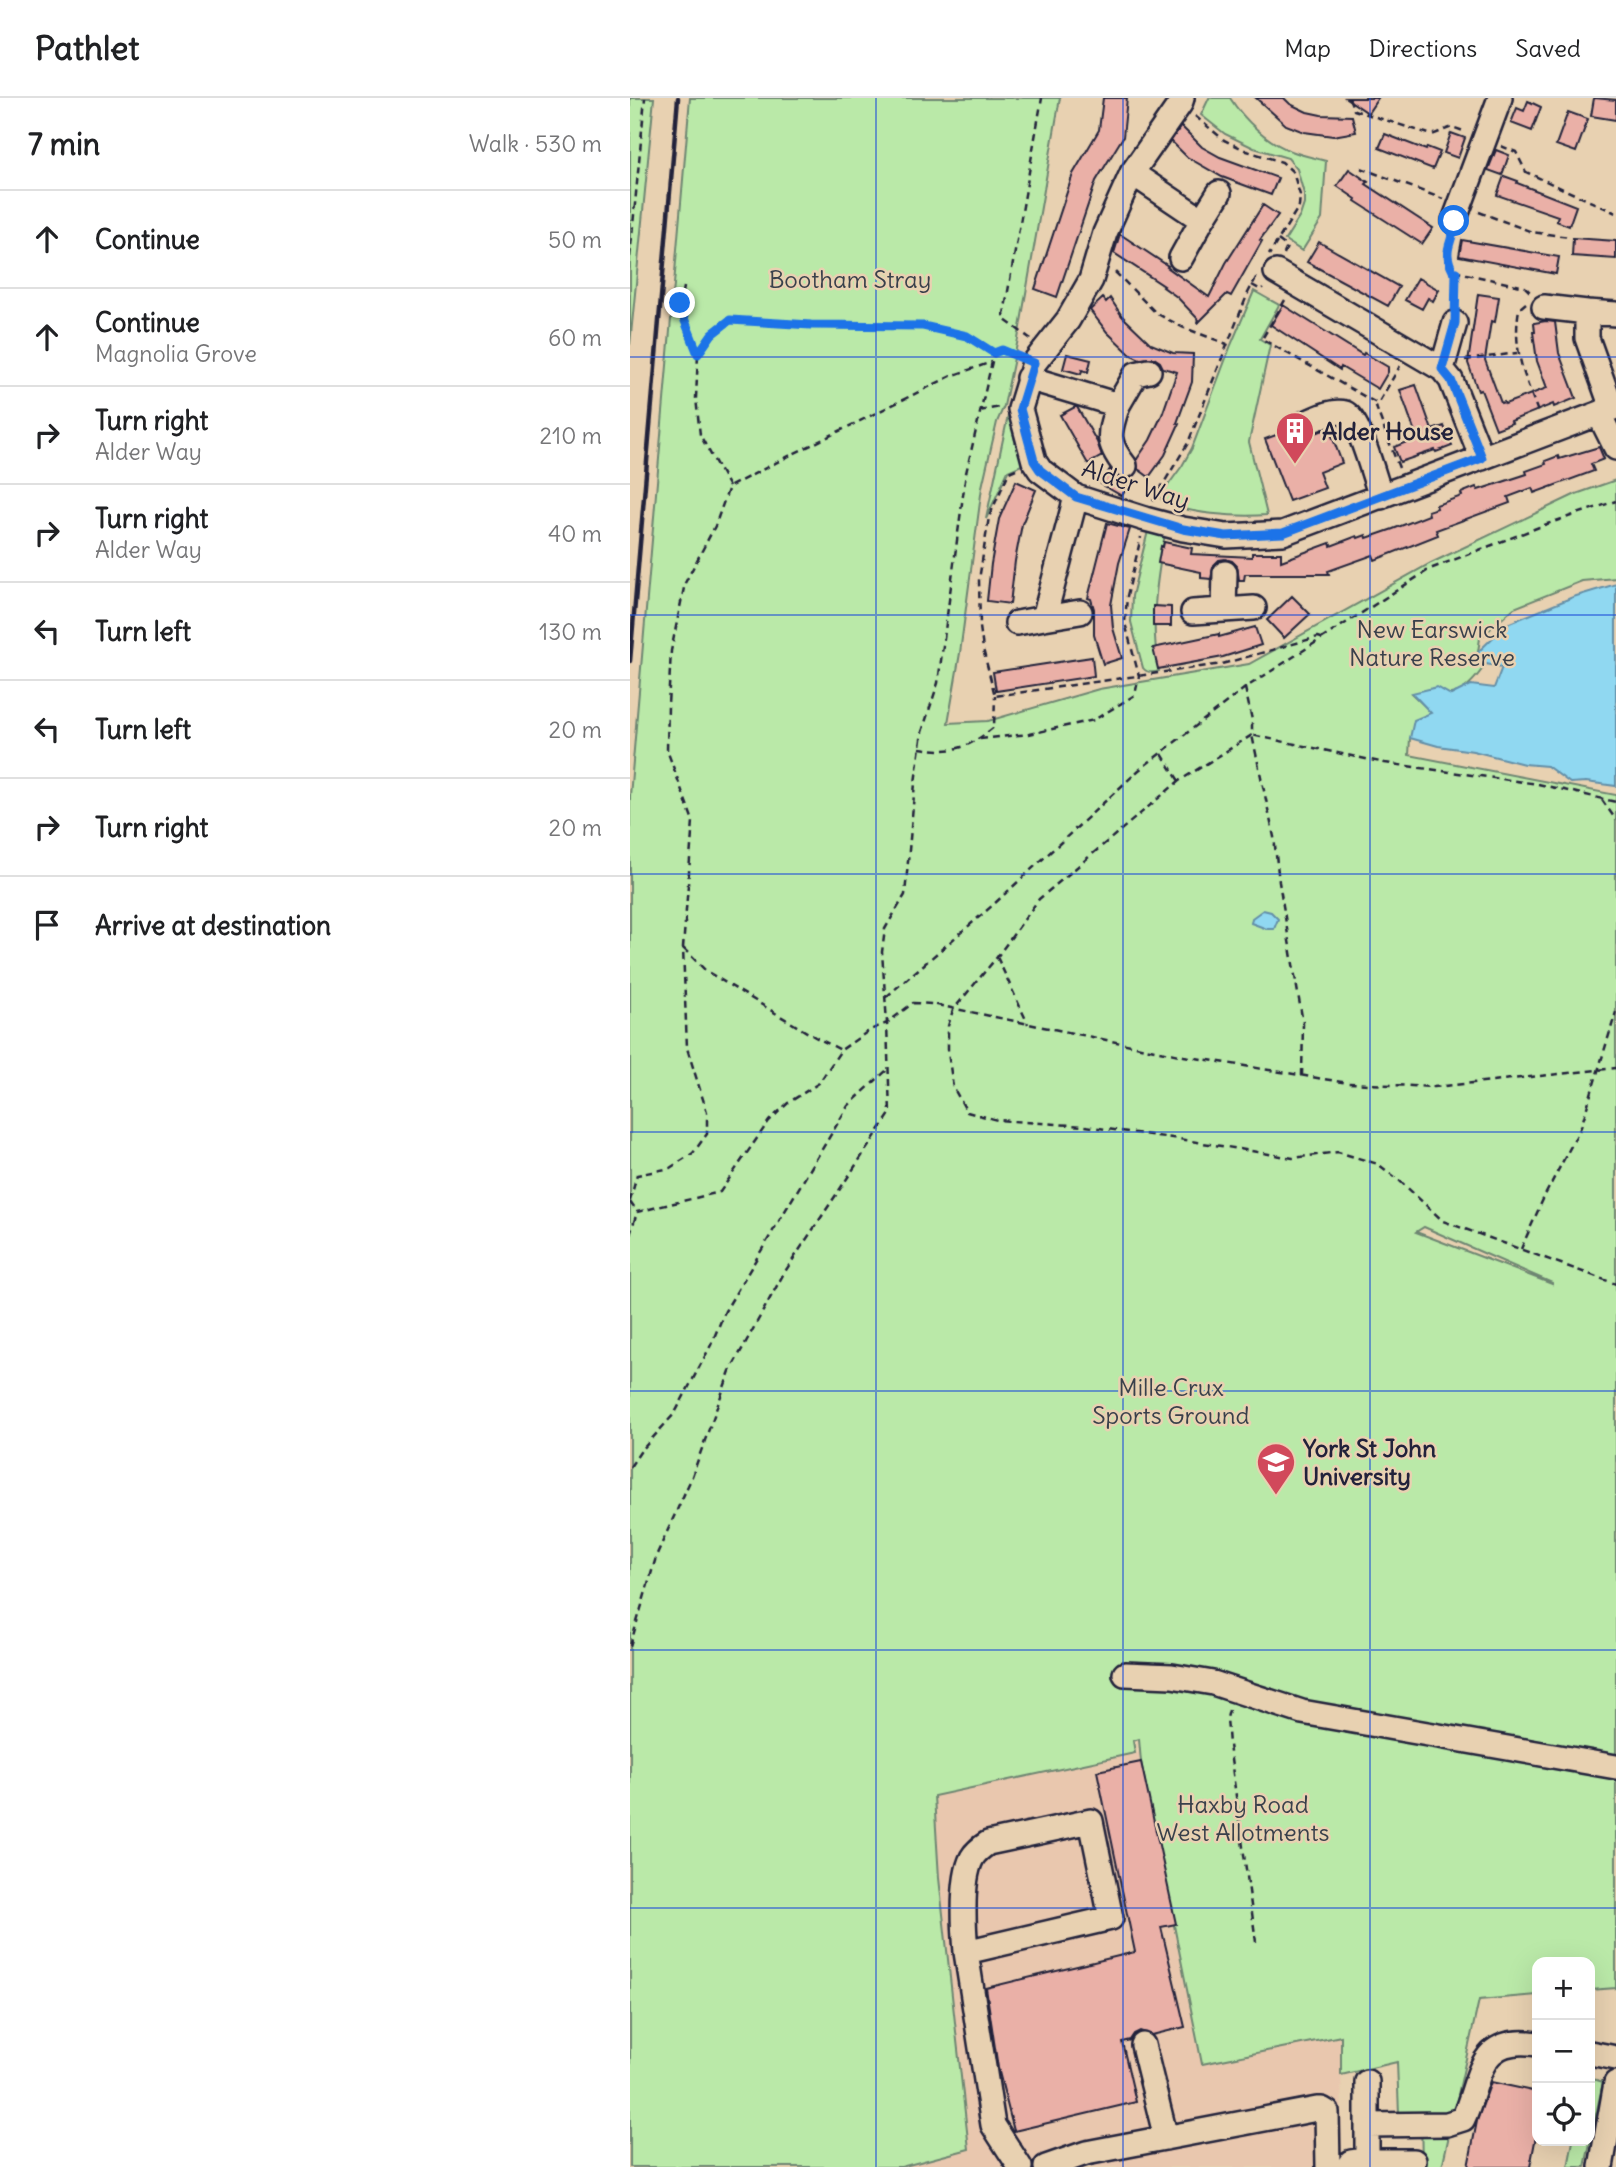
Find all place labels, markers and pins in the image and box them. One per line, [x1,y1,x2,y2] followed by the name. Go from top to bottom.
[1274,410,1316,465] building icon: Alder House
[1322,416,1454,446] place label: Alder House
[1302,1433,1436,1491] place label: York St John University
[1255,1441,1297,1496] school or university icon: York St John University

